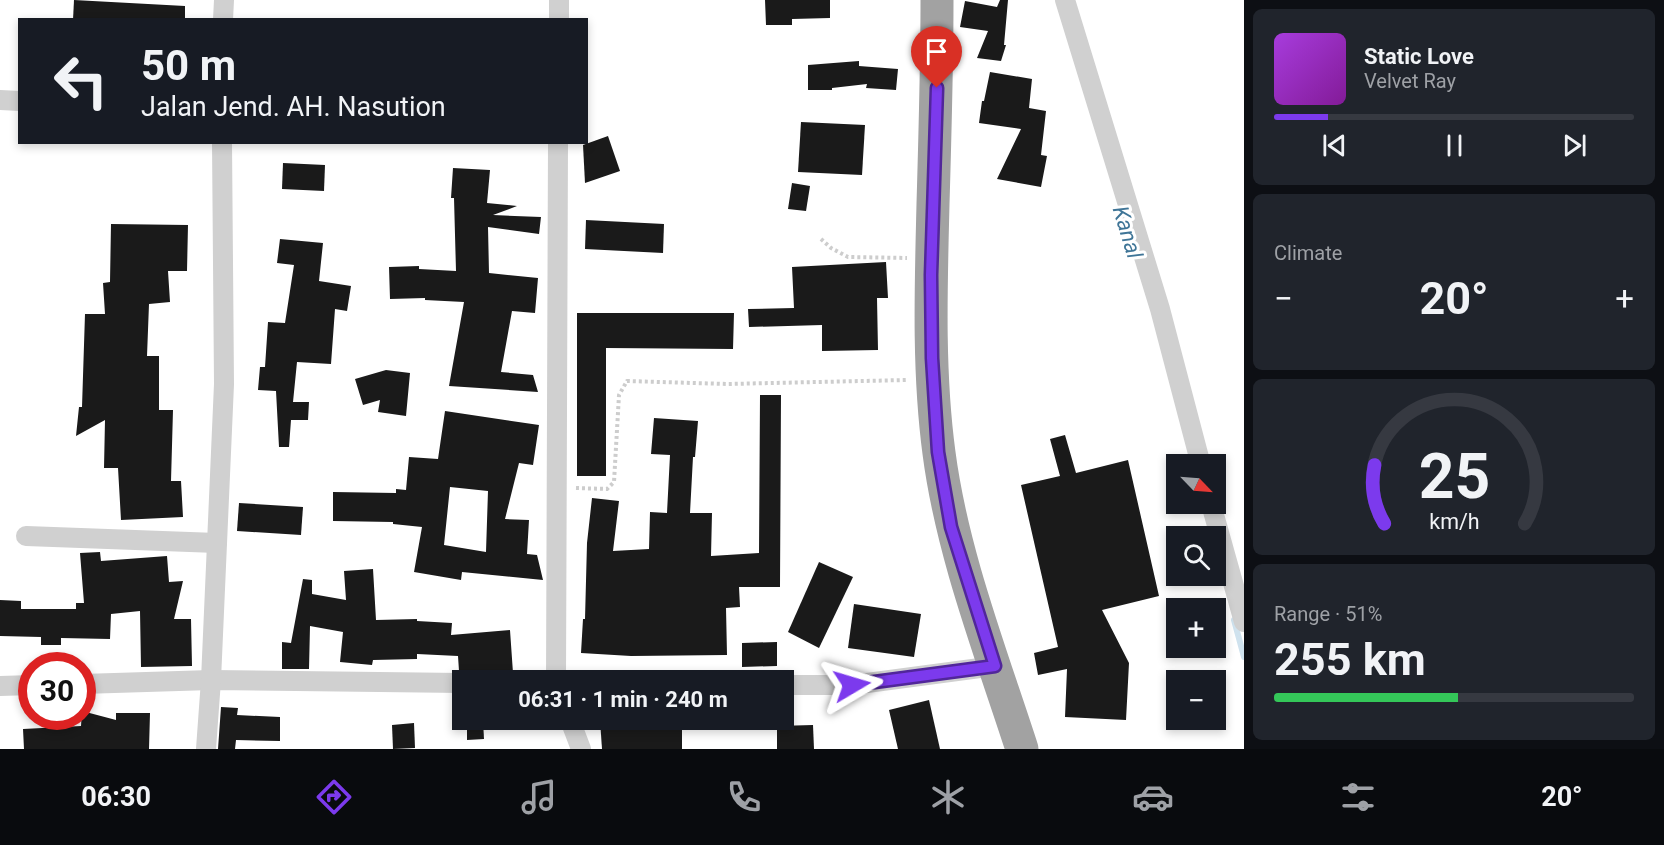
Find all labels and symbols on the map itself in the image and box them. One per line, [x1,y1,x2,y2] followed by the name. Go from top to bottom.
[911,26,962,88] pin
[1108,203,1148,262] water label: Kanal
[1166,454,1226,514] north arrow
[18,652,96,730] speed limit sign: 30
[820,653,884,717] position arrow

